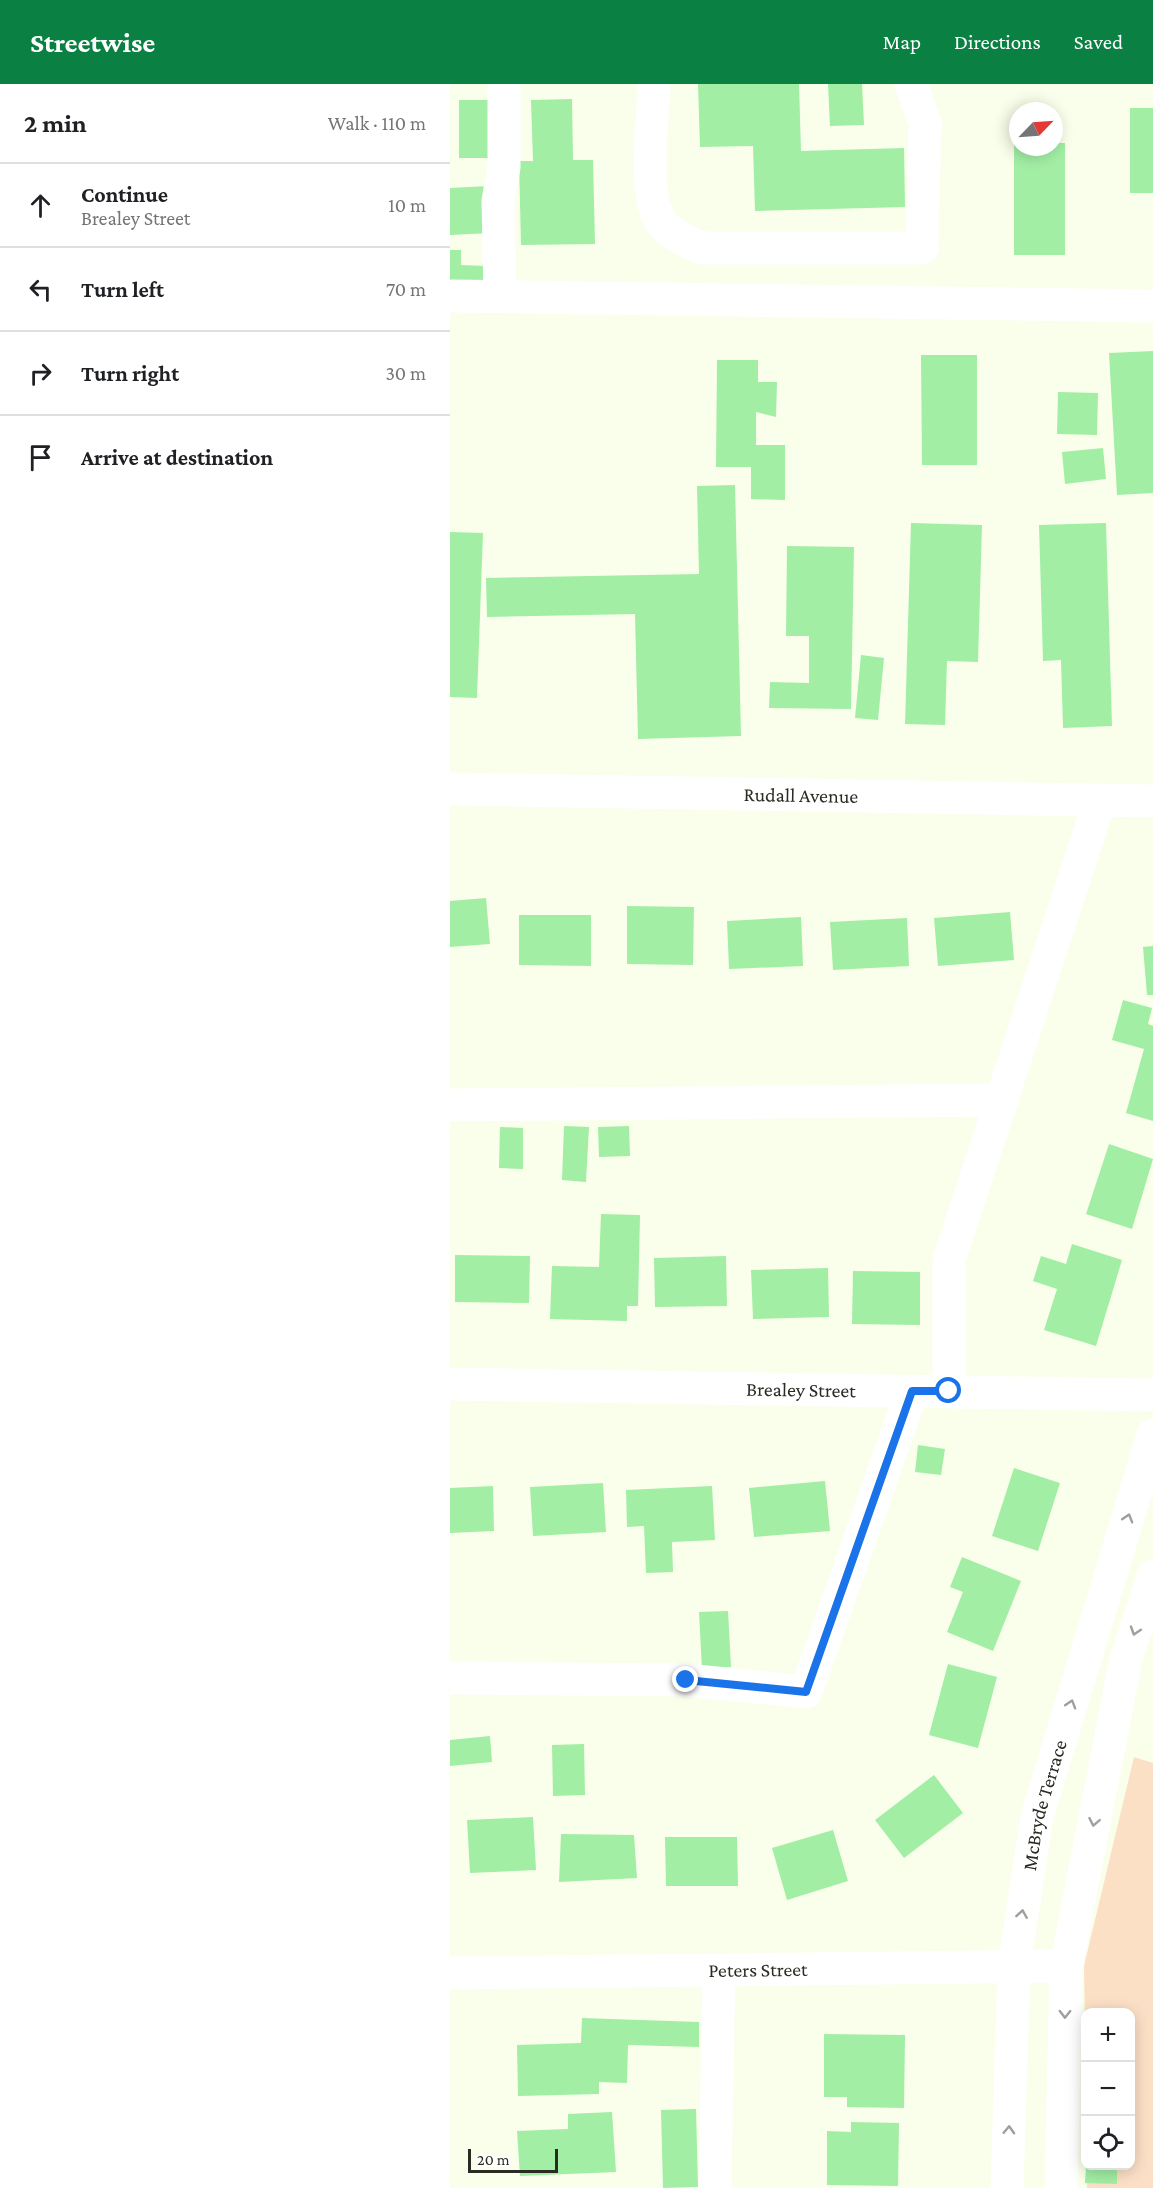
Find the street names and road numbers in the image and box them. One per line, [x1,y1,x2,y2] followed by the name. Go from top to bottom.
[744,783,859,807] street label: Rudall Avenue
[746,1378,856,1402] street label: Brealey Street
[1018,1737,1071,1872] street label: McBryde Terrace
[708,1958,808,1981] street label: Peters Street

